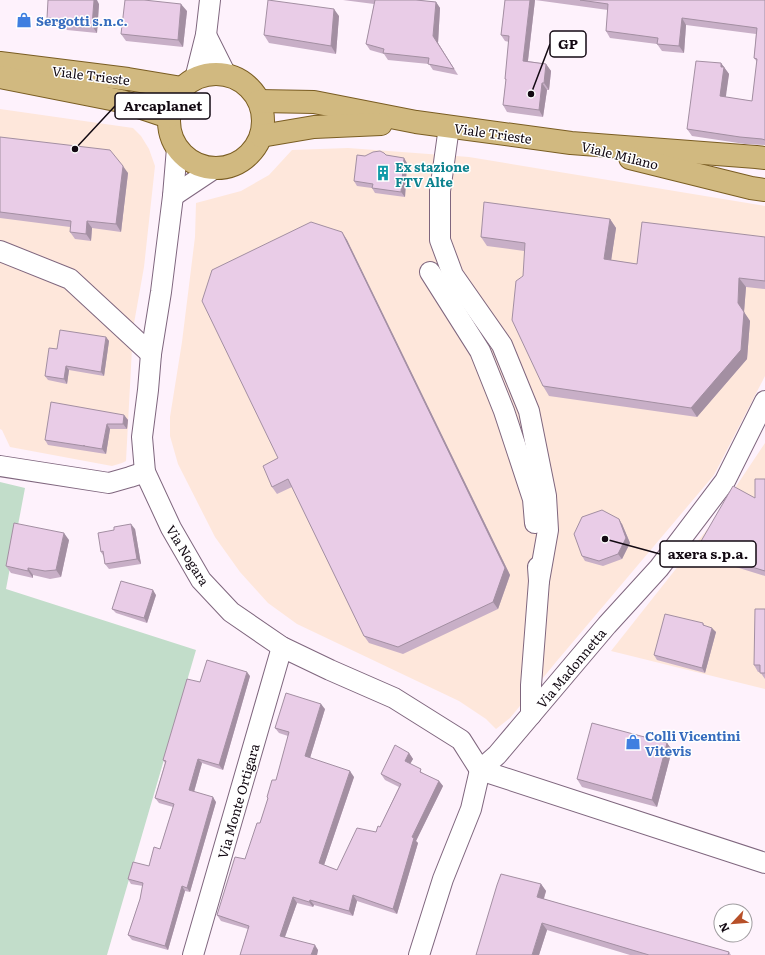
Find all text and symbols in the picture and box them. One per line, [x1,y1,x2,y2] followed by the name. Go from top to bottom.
[15,11,33,29] shop icon: Sergotti s.n.c.
[36,11,128,30] place label: Sergotti s.n.c.
[550,31,586,57] callout: GP
[558,33,578,53] text: GP
[51,61,131,89] street label: Viale Trieste
[115,93,210,119] callout: Arcaplanet
[124,95,203,115] text: Arcaplanet
[453,118,533,148] street label: Viale Trieste
[579,136,661,174] street label: Viale Milano
[395,157,470,191] place label: Ex stazione FTV Alte
[374,164,392,182] building icon: Ex stazione FTV Alte
[162,521,214,589] street label: Via Nogara
[660,541,756,567] callout: axera s.p.a.
[668,543,748,563] text: axera s.p.a.
[532,624,610,712] street label: Via Madonnetta
[645,726,741,760] place label: Colli Vicentini Vitevis
[624,733,642,751] shop icon: Colli Vicentini Vitevis
[212,741,264,861] street label: Via Monte Ortigara
[713,903,753,943] north arrow
[714,920,732,935] text: N

